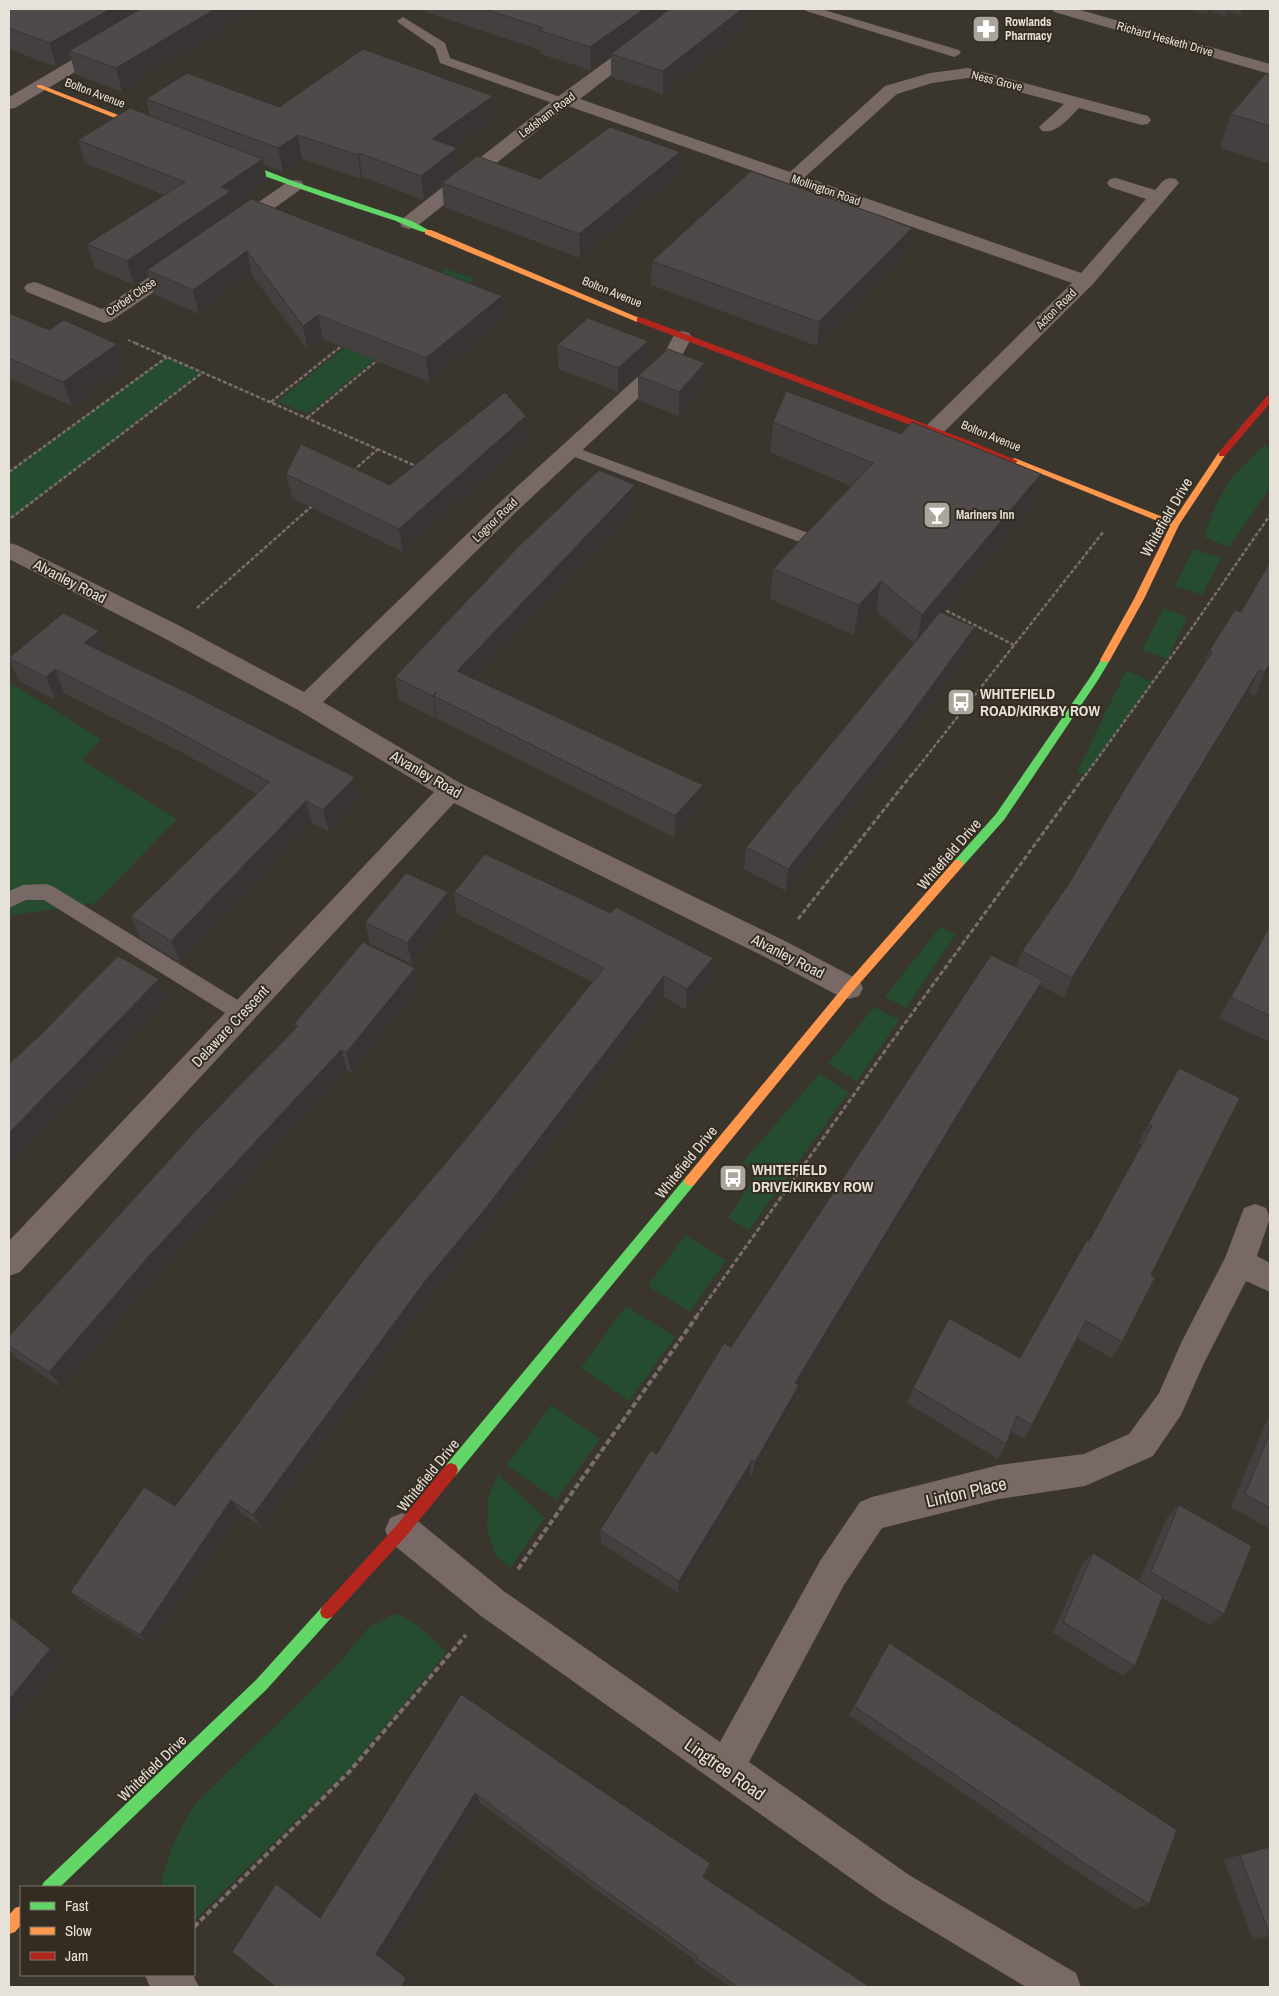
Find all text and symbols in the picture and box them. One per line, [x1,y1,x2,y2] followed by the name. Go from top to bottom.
[971,14,1001,44] pharmacy icon: Rowlands Pharmacy
[1005,14,1053,44] place label: Rowlands Pharmacy
[1115,18,1215,60] street label: Richard Hesketh Drive
[970,67,1024,95] street label: Ness Grove
[63,74,127,112] street label: Bolton Avenue
[516,89,578,141] street label: Ledsham Road
[790,171,862,209] street label: Mollington Road
[580,273,644,311] street label: Bolton Avenue
[103,274,159,320] street label: Corbet Close
[1031,285,1080,334] street label: Acton Road
[959,417,1023,455] street label: Bolton Avenue
[1135,473,1197,560] street label: Whitefield Drive
[469,494,521,546] street label: Lognor Road
[922,500,952,530] bar icon: Mariners Inn
[956,507,1015,523] place label: Mariners Inn
[29,553,110,608] street label: Alvanley Road
[980,683,1100,721] place label: WHITEFIELD ROAD/KIRKBY ROW
[946,687,976,717] bus stop icon: WHITEFIELD ROAD/KIRKBY ROW
[386,745,466,803] street label: Alvanley Road
[912,814,986,894] street label: Whitefield Drive
[747,928,828,983] street label: Alvanley Road
[187,980,274,1071] street label: Delaware Crescent
[650,1121,722,1203] street label: Whitefield Drive
[752,1159,874,1197] place label: WHITEFIELD DRIVE/KIRKBY ROW
[718,1163,748,1193] bus stop icon: WHITEFIELD DRIVE/KIRKBY ROW
[392,1434,464,1516] street label: Whitefield Drive
[923,1471,1009,1513] street label: Linton Place
[113,1730,191,1806] street label: Whitefield Drive
[680,1732,770,1806] street label: Lingtree Road
[20,1886,195,1976] legend
[65,1895,89,1916] text: Fast
[65,1920,92,1941] text: Slow
[65,1945,88,1966] text: Jam

